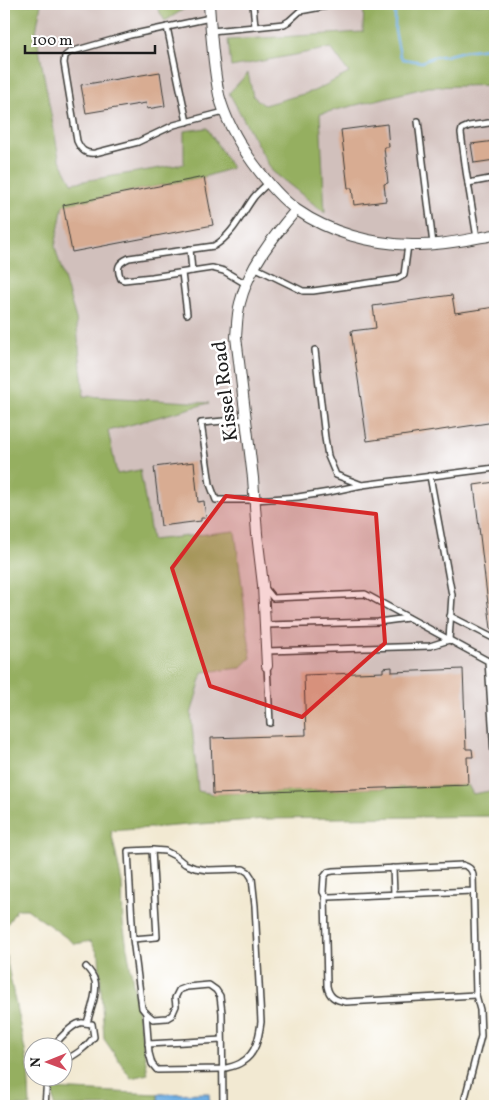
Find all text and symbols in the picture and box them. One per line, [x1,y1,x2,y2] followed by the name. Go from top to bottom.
[25,22,155,54] scale bar
[32,31,72,52] text: 100 m
[206,339,246,443] street label: Kissel Road
[22,1038,72,1088] north arrow
[27,1057,46,1067] text: N

